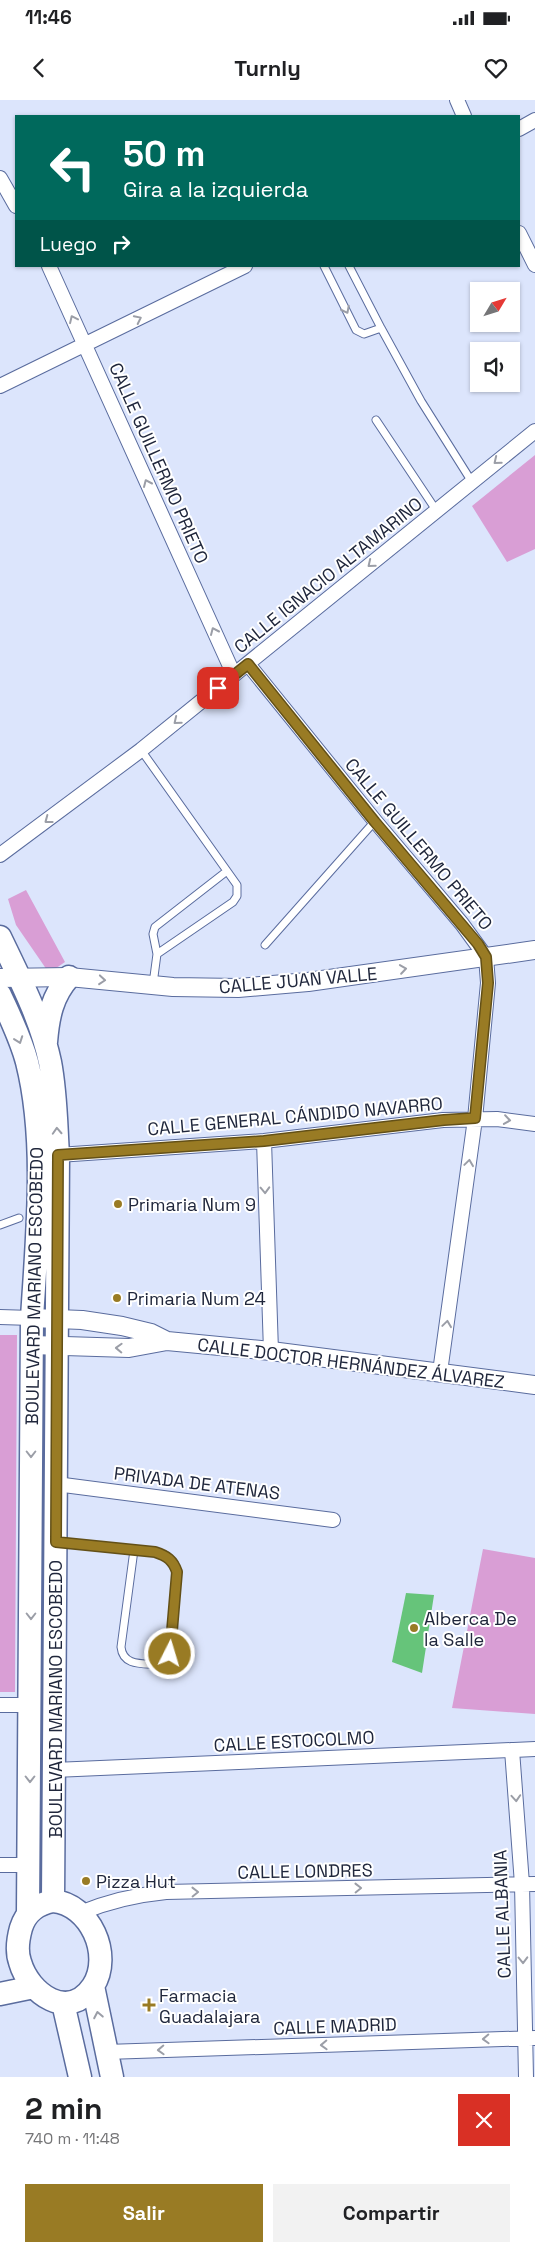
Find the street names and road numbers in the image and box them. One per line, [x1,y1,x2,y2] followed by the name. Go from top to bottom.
[104,359,214,567] street label: CALLE GUILLERMO PRIETO
[229,492,427,658] street label: CALLE IGNACIO ALTAMARINO
[340,753,498,935] street label: CALLE GUILLERMO PRIETO
[218,962,378,998] street label: CALLE JUAN VALLE
[146,1092,444,1140] street label: CALLE GENERAL CÁNDIDO NAVARRO
[20,1147,48,1425] street label: BOULEVARD MARIANO ESCOBEDO
[196,1333,506,1393] street label: CALLE DOCTOR HERNÁNDEZ ÁLVAREZ
[113,1461,281,1505] street label: PRIVADA DE ATENAS
[44,1560,67,1838] street label: BOULEVARD MARIANO ESCOBEDO
[213,1725,375,1757] street label: CALLE ESTOCOLMO
[488,1849,516,1979] street label: CALLE ALBANIA
[237,1858,373,1884] street label: CALLE LONDRES
[273,2012,397,2040] street label: CALLE MADRID

